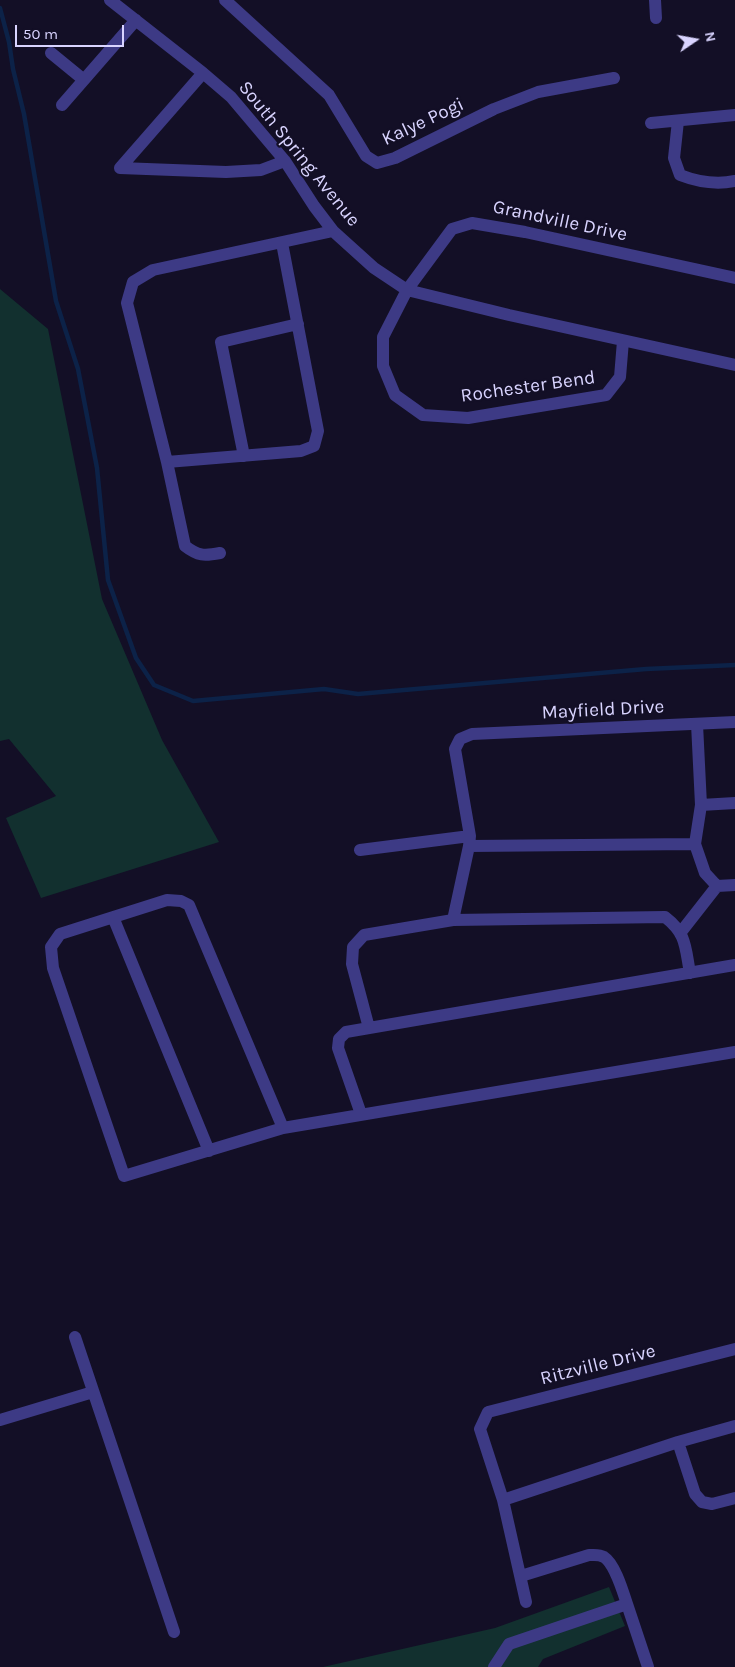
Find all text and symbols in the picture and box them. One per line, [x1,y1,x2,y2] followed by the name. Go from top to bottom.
[18,15,126,47] scale bar
[670,15,720,65] north arrow
[23,25,58,43] text: 50 m
[701,30,720,43] text: N
[233,77,365,231] street label: South Spring Avenue
[378,93,468,151] street label: Kalye Pogi
[491,196,629,246] street label: Grandville Drive
[459,366,597,408] street label: Rochester Bend
[541,695,665,725] street label: Mayfield Drive
[538,1340,658,1390] street label: Ritzville Drive

